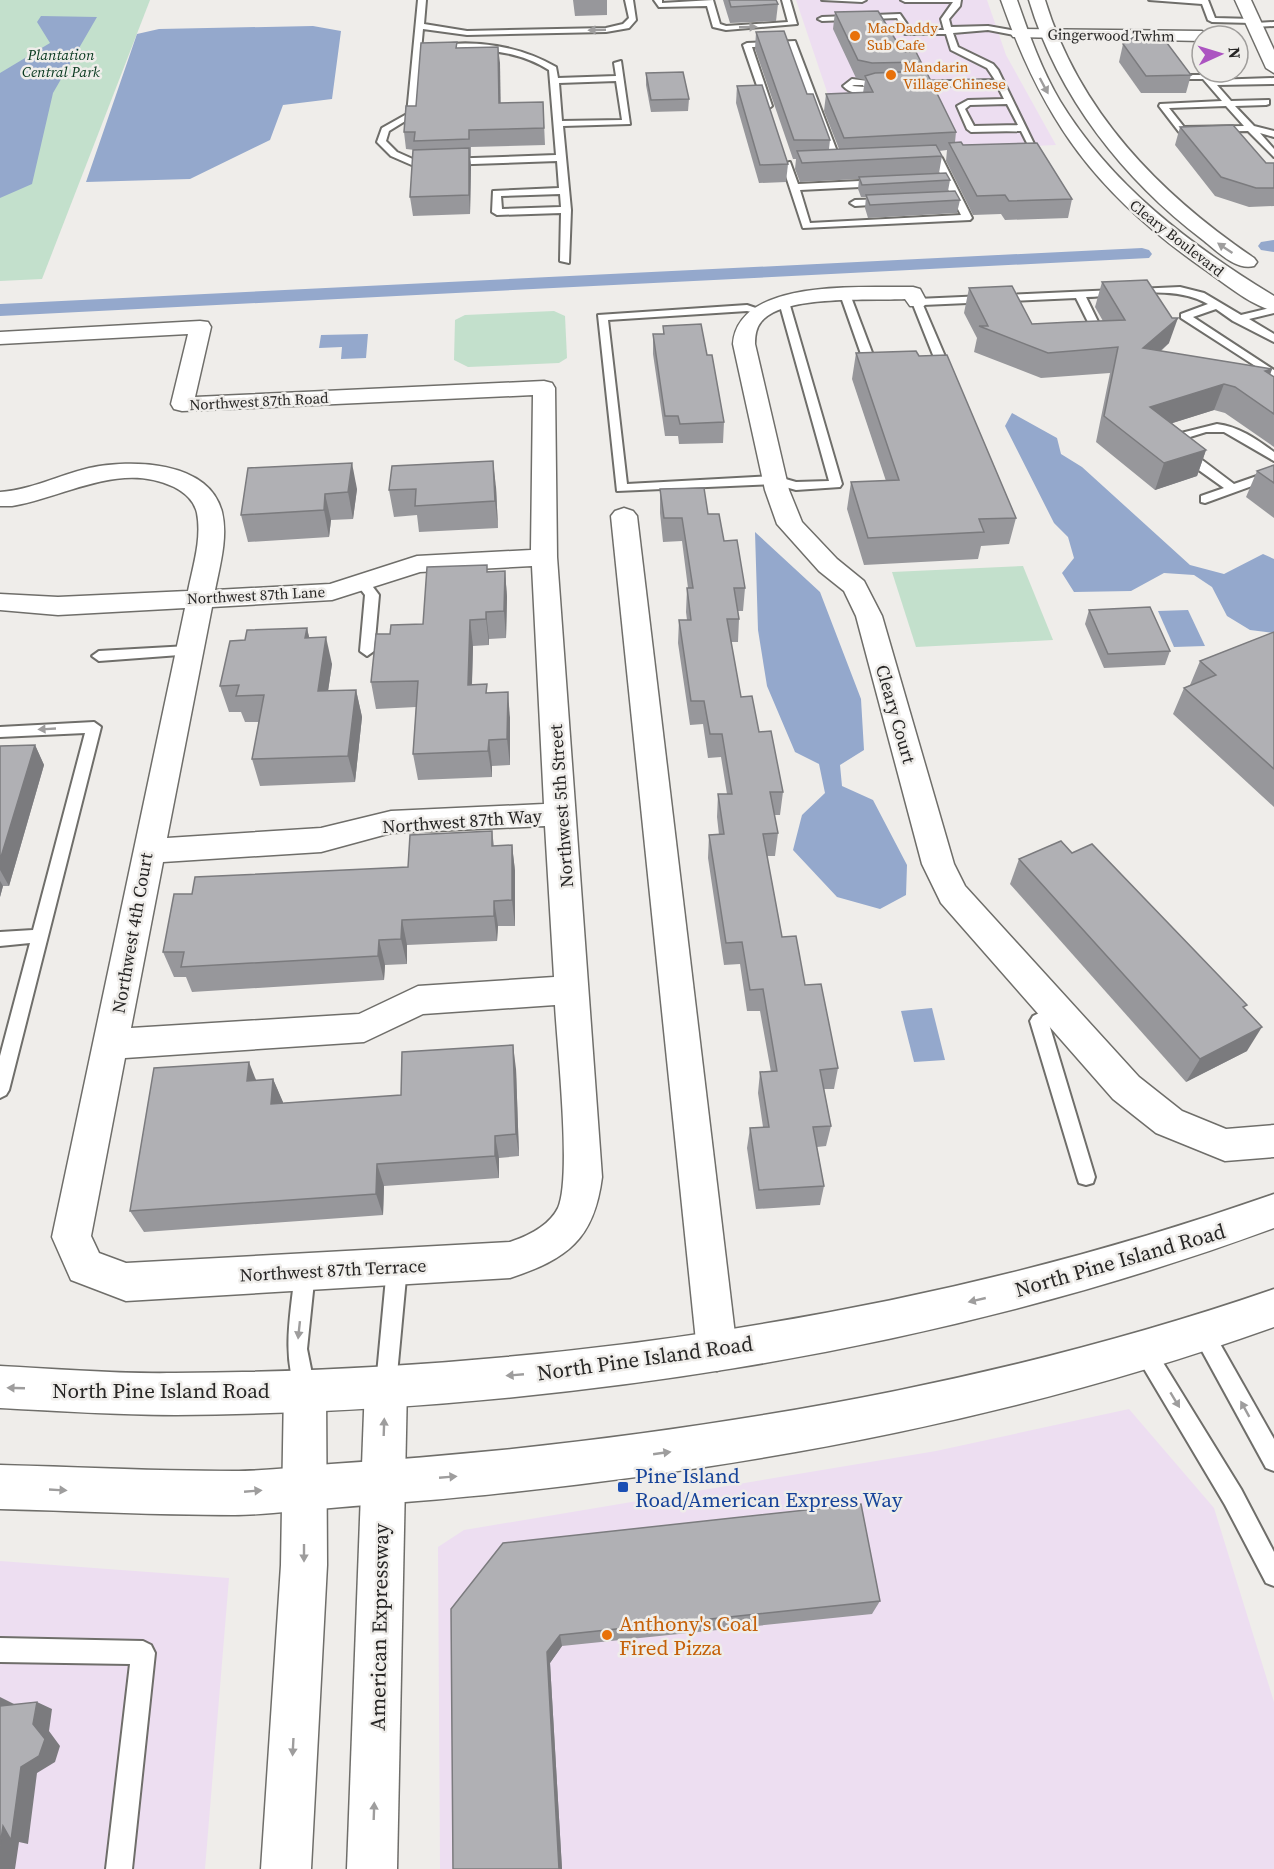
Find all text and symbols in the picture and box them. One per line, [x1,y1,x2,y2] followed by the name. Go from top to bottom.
[867,17,938,55] place label: MacDaddy Sub Cafe
[739,22,758,32] one-way arrow
[1047,23,1175,47] street label: Gingerwood Twhm
[1190,24,1250,84] north arrow
[587,25,606,34] one-way arrow
[848,29,862,43] marker: MacDaddy Sub Cafe
[22,44,101,82] park label: Plantation Central Park
[1224,46,1246,60] text: N
[903,56,1006,94] place label: Mandarin Village Chinese
[884,68,898,82] marker: Mandarin Village Chinese
[1039,78,1049,95] one-way arrow
[1125,194,1229,282] street label: Cleary Boulevard
[1217,242,1233,253] one-way arrow
[189,387,330,415] street label: Northwest 87th Road
[186,581,326,609] street label: Northwest 87th Lane
[870,662,922,766] street label: Cleary Court
[543,723,579,889] street label: Northwest 5th Street
[38,725,57,734] one-way arrow
[381,803,543,839] street label: Northwest 87th Way
[106,851,158,1015] street label: Northwest 4th Court
[1011,1216,1229,1304] street label: North Pine Island Road
[239,1253,427,1287] street label: Northwest 87th Terrace
[967,1296,986,1305] one-way arrow
[294,1321,303,1340] one-way arrow
[535,1328,755,1387] street label: North Pine Island Road
[506,1370,525,1380] one-way arrow
[52,1376,270,1405] street label: North Pine Island Road
[6,1384,25,1393] one-way arrow
[1169,1391,1179,1408] one-way arrow
[1240,1400,1250,1417] one-way arrow
[379,1417,389,1436] one-way arrow
[653,1448,672,1457] one-way arrow
[635,1461,903,1514] place label: Pine Island Road/American Express Way
[438,1473,457,1482] one-way arrow
[616,1480,630,1494] marker: Pine Island Road/American Express Way
[49,1485,68,1494] one-way arrow
[244,1486,263,1496] one-way arrow
[363,1523,395,1731] street label: American Expressway
[299,1543,309,1562] one-way arrow
[619,1609,758,1662] place label: Anthony's Coal Fired Pizza
[600,1628,614,1642] marker: Anthony's Coal Fired Pizza
[288,1738,297,1757] one-way arrow
[369,1801,379,1820] one-way arrow

